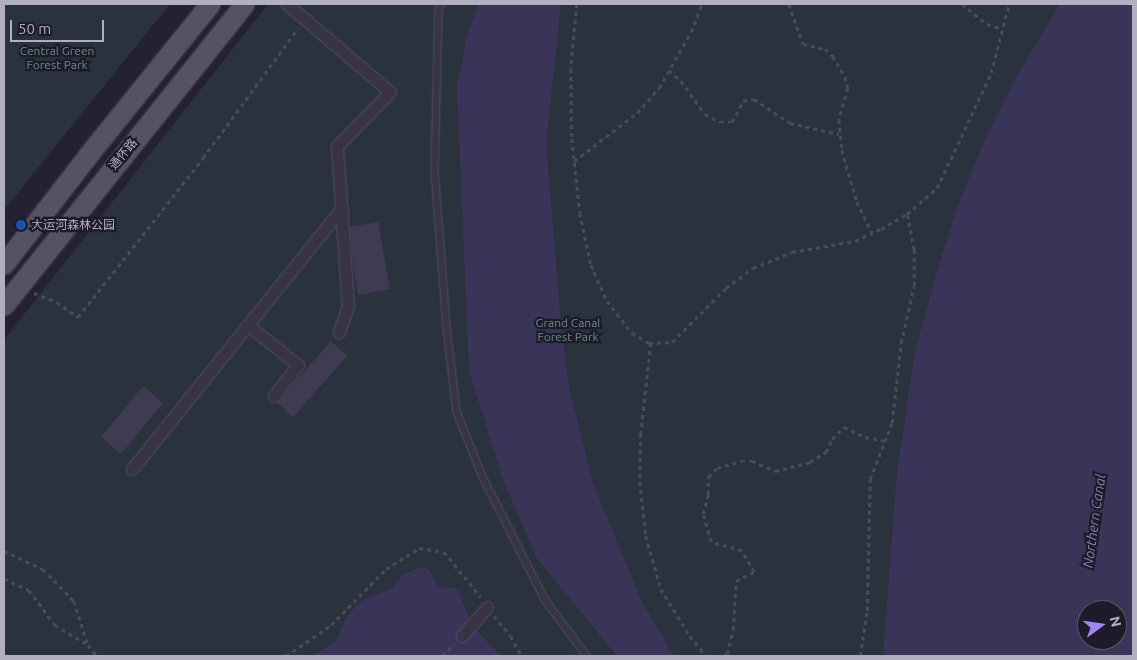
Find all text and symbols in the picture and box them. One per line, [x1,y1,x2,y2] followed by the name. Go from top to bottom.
[12,10,106,42] scale bar
[18,20,51,37] text: 50 m
[20,44,94,72] park label: Central Green Forest Park
[106,135,140,173] street label: 通怀路
[31,218,115,232] place label: 大运河森林公园
[15,219,27,231] marker: 大运河森林公园
[536,316,600,344] park label: Grand Canal Forest Park
[1079,473,1109,569] water label: Northern Canal
[1077,600,1127,650] north arrow
[1107,615,1125,629] text: N

